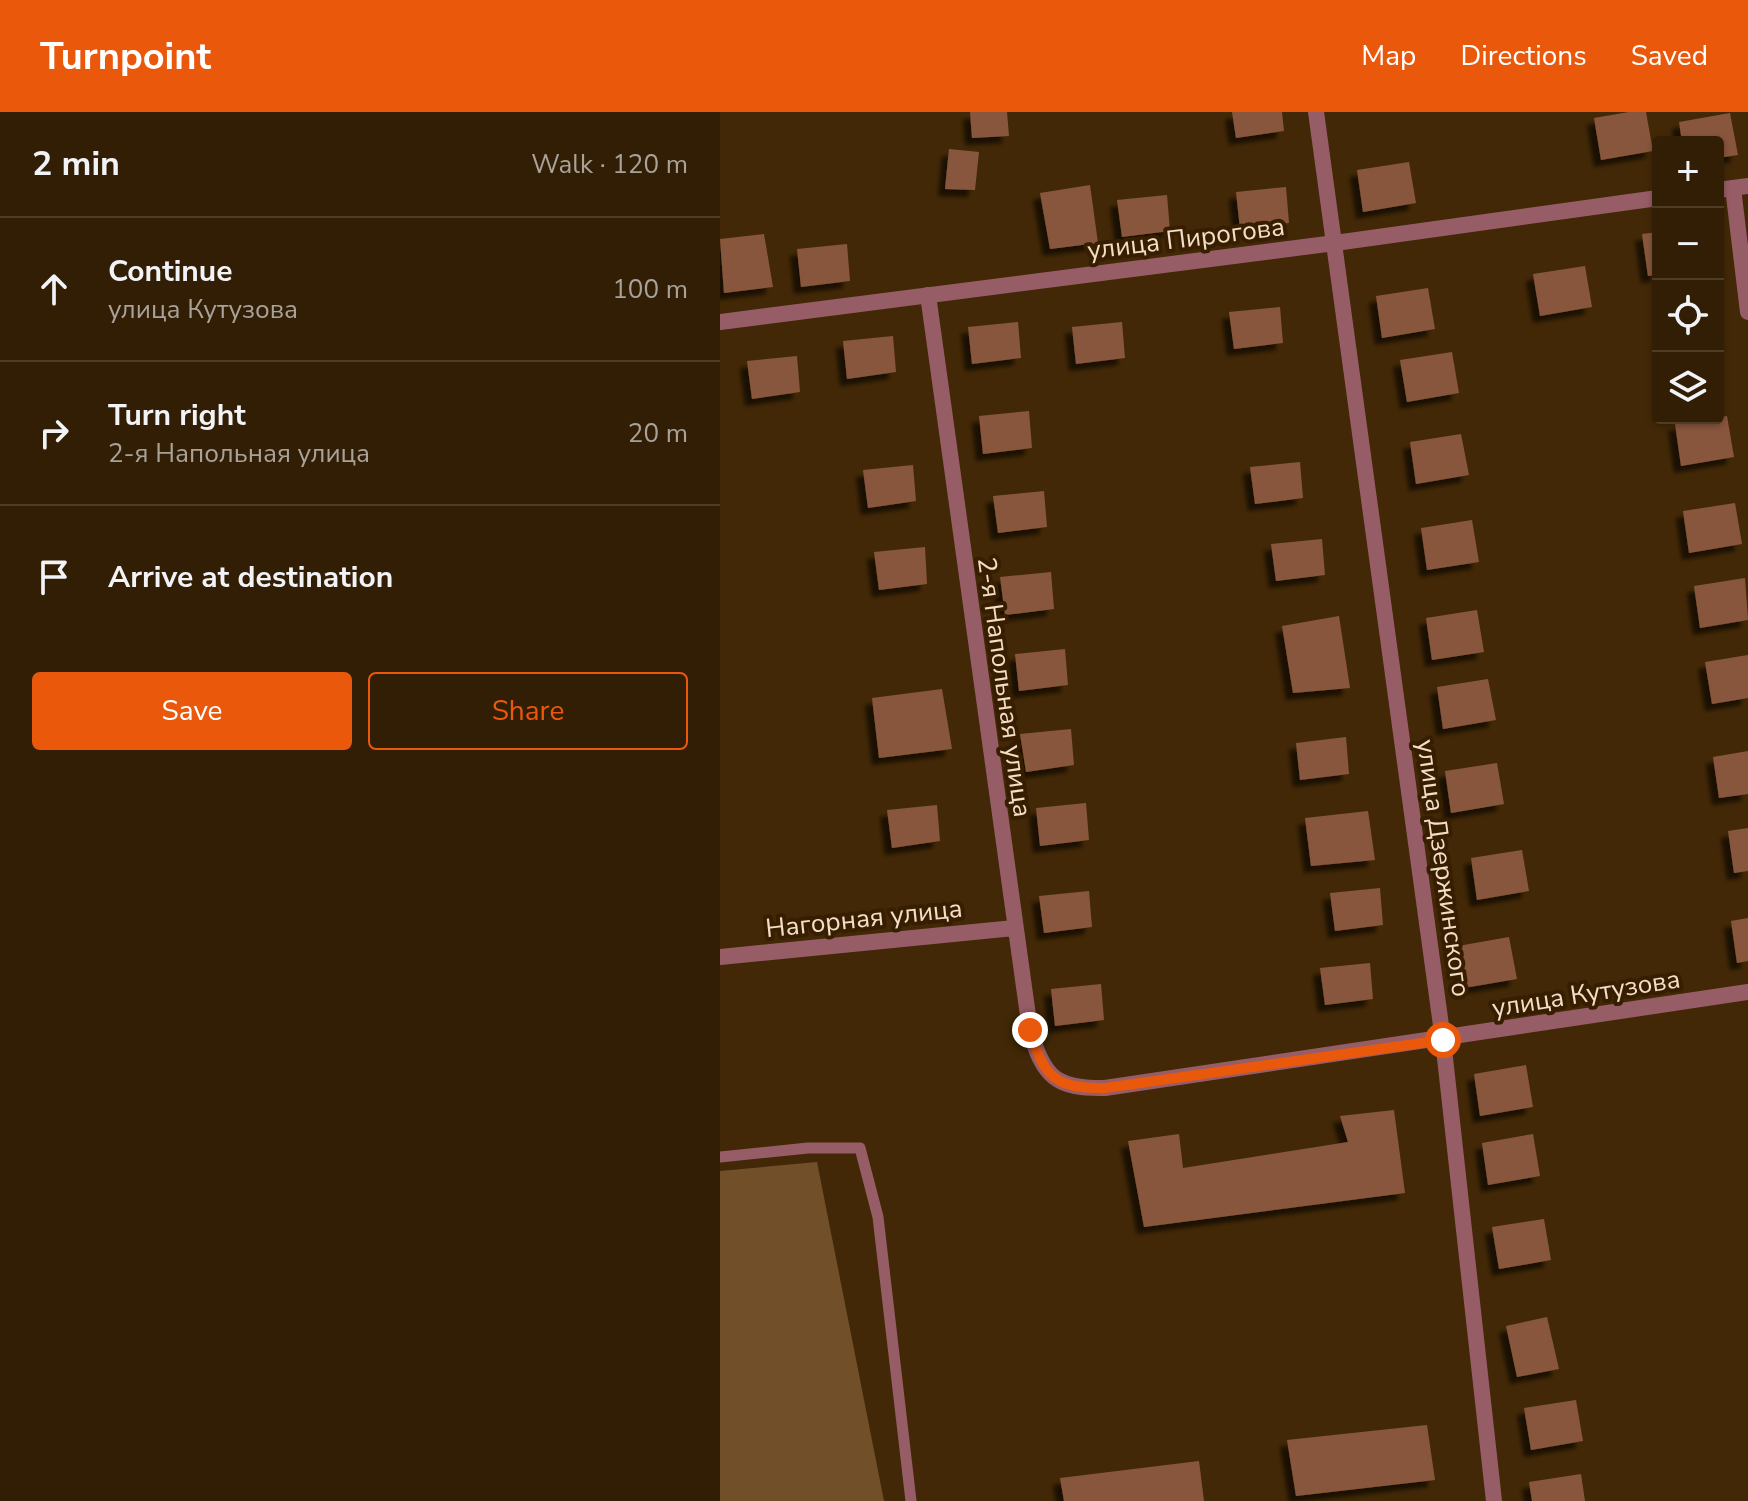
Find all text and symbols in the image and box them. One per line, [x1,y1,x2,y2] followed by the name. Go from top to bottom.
[40,31,211,82] text: Turnpoint
[1361,37,1416,75] text: Map
[1460,37,1587,75] text: Directions
[1631,37,1708,75] text: Saved
[1652,136,1724,424] map controls
[1652,136,1724,208] button: +
[32,141,120,187] text: 2 min
[531,147,688,182] text: Walk · 120 m
[1652,208,1724,280] button: −
[1085,209,1287,268] street label: улица Пирогова
[108,251,233,292] text: Continue
[32,267,76,311] icon: ahead
[612,272,688,307] text: 100 m
[1652,280,1724,352] button: locate
[108,292,298,327] text: улица Кутузова
[1652,352,1724,424] button: layers
[108,395,246,436] text: Turn right
[32,411,76,455] icon: right
[628,416,688,451] text: 20 m
[108,436,370,471] text: 2-я Напольная улица
[32,555,76,599] icon: arrive
[969,555,1040,819] street label: 2-я Напольная улица
[108,557,393,598] text: Arrive at destination
[32,672,352,750] button: Save
[368,672,688,750] button: Share
[1408,737,1479,999] street label: улица Дзержинского
[764,891,964,946] street label: Нагорная улица
[1490,961,1683,1026] street label: улица Кутузова
[1012,1012,1048,1048] route end
[1425,1022,1461,1058] route start

